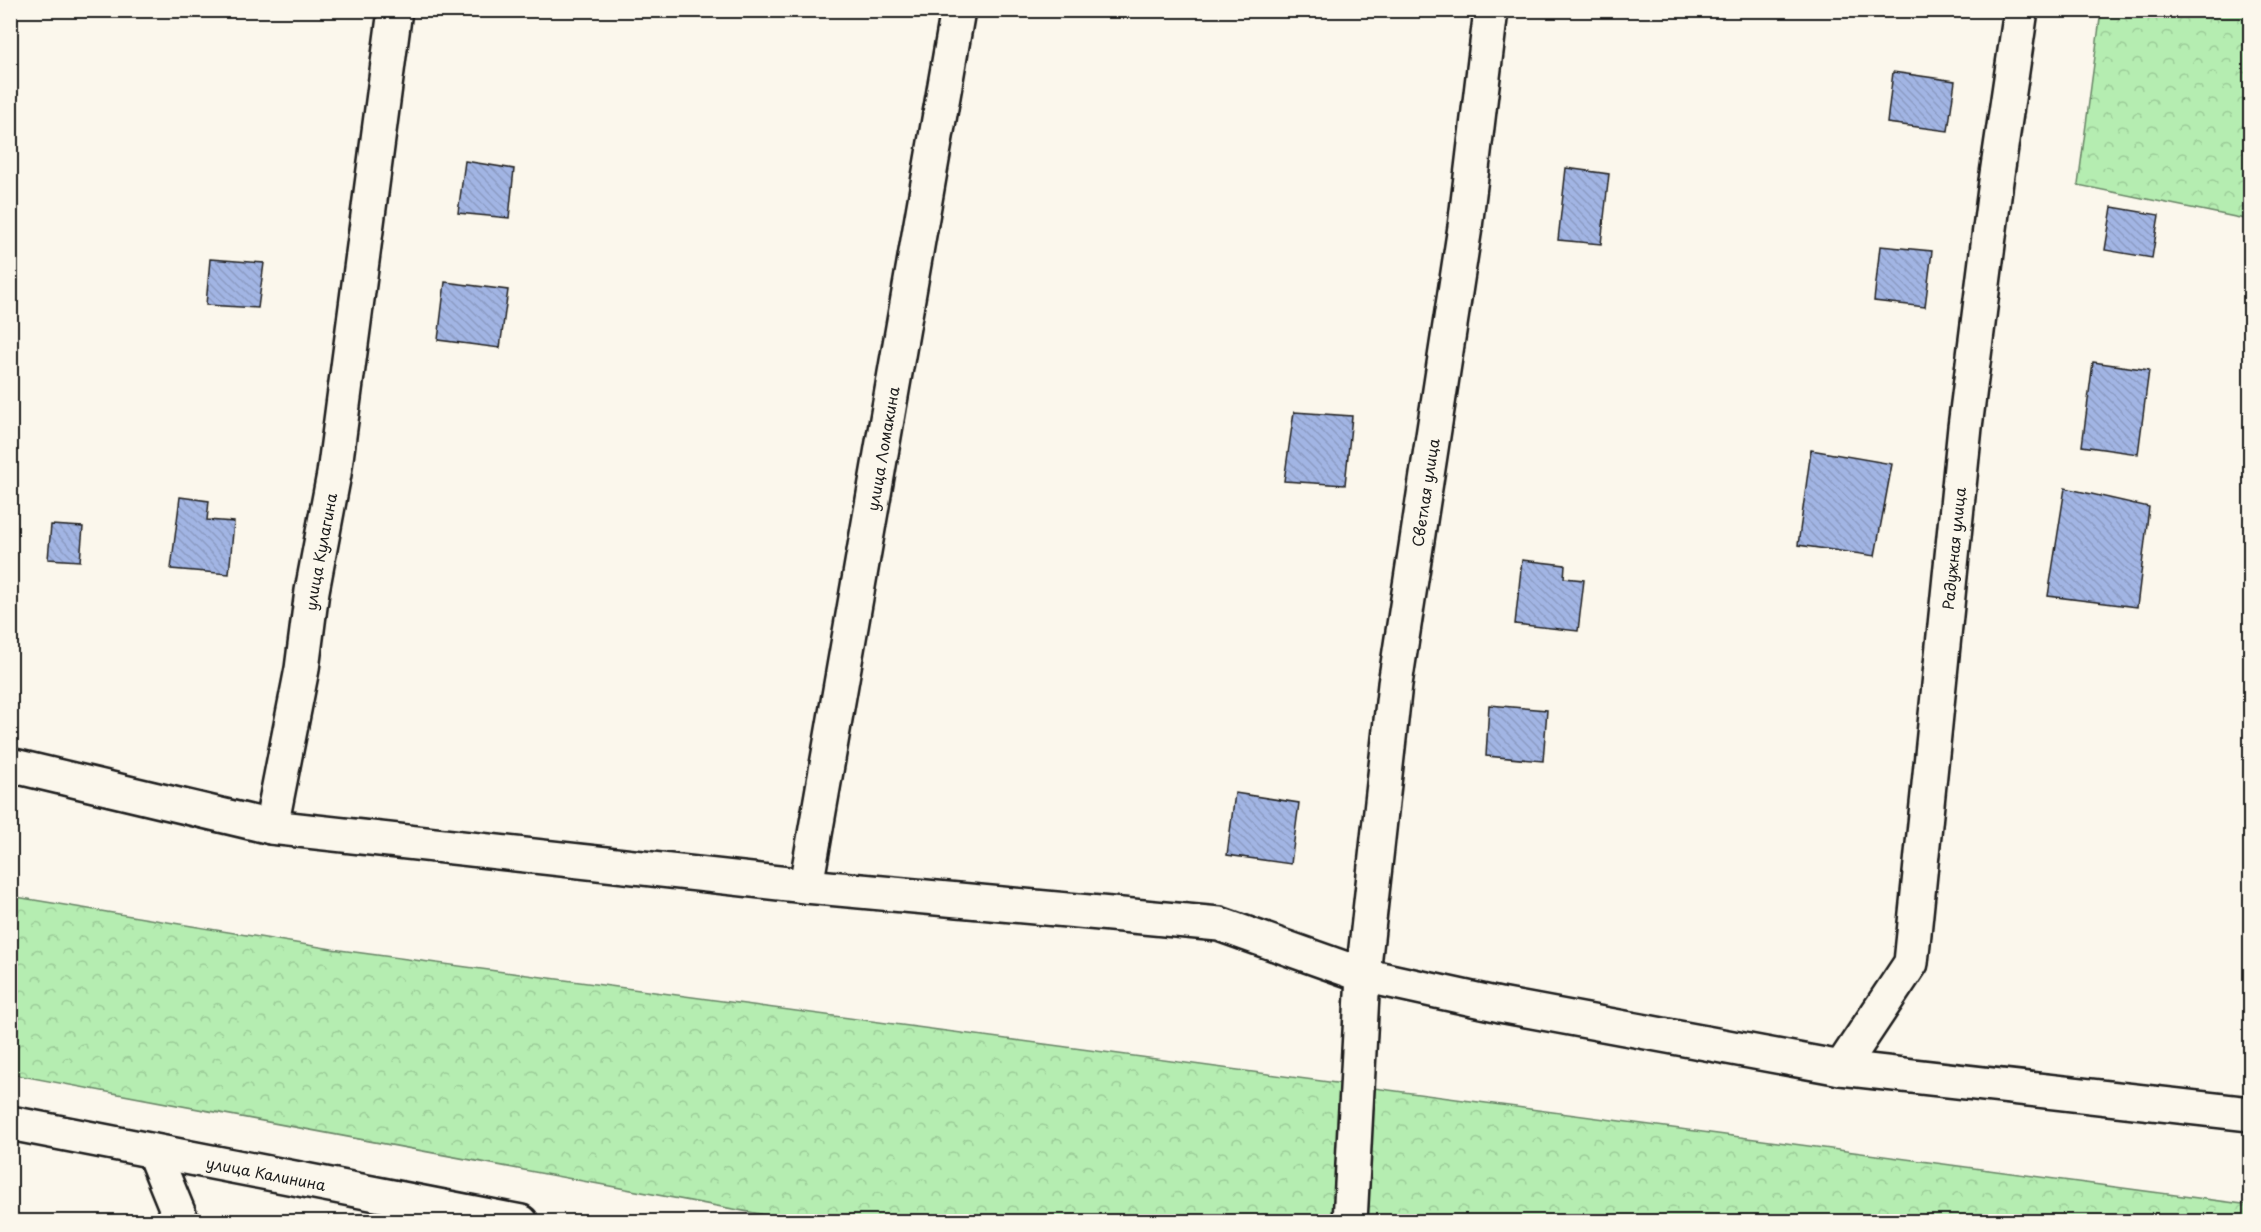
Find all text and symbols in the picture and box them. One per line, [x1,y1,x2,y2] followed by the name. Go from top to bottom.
[860,384,904,513] street label: улица Ломакина
[1405,436,1444,548] street label: Светлая улица
[1935,485,1970,611] street label: Радужная улица
[298,490,342,612] street label: улица Кулагина
[204,1150,329,1196] street label: улица Калинина

